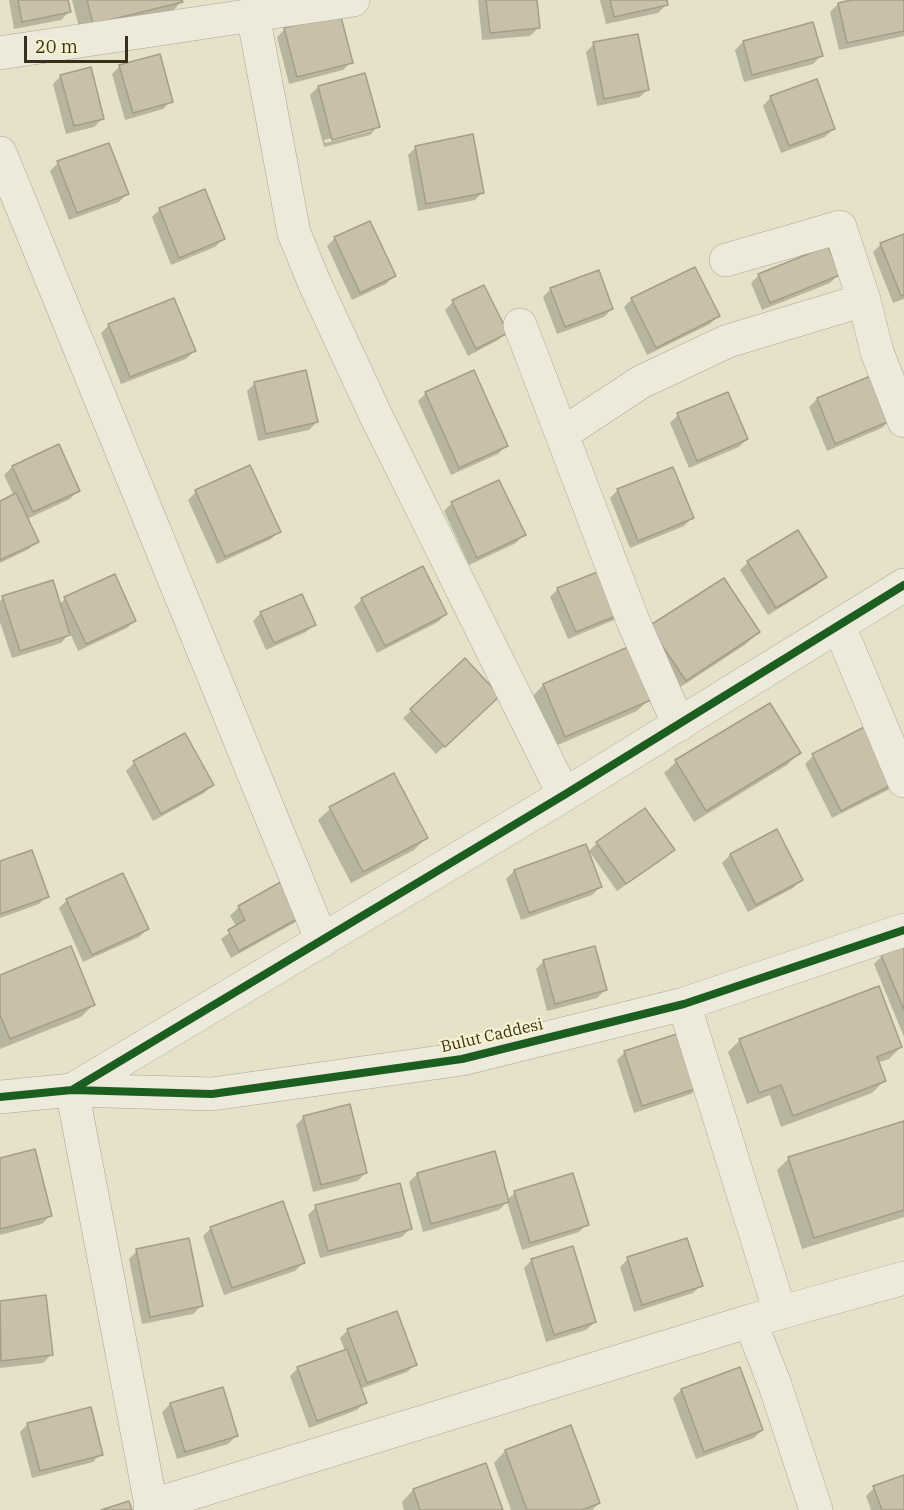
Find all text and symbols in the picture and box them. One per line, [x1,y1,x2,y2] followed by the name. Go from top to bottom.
[27,24,130,62] scale bar
[35,35,78,58] text: 20 m
[439,1015,545,1057] street label: Bulut Caddesi

